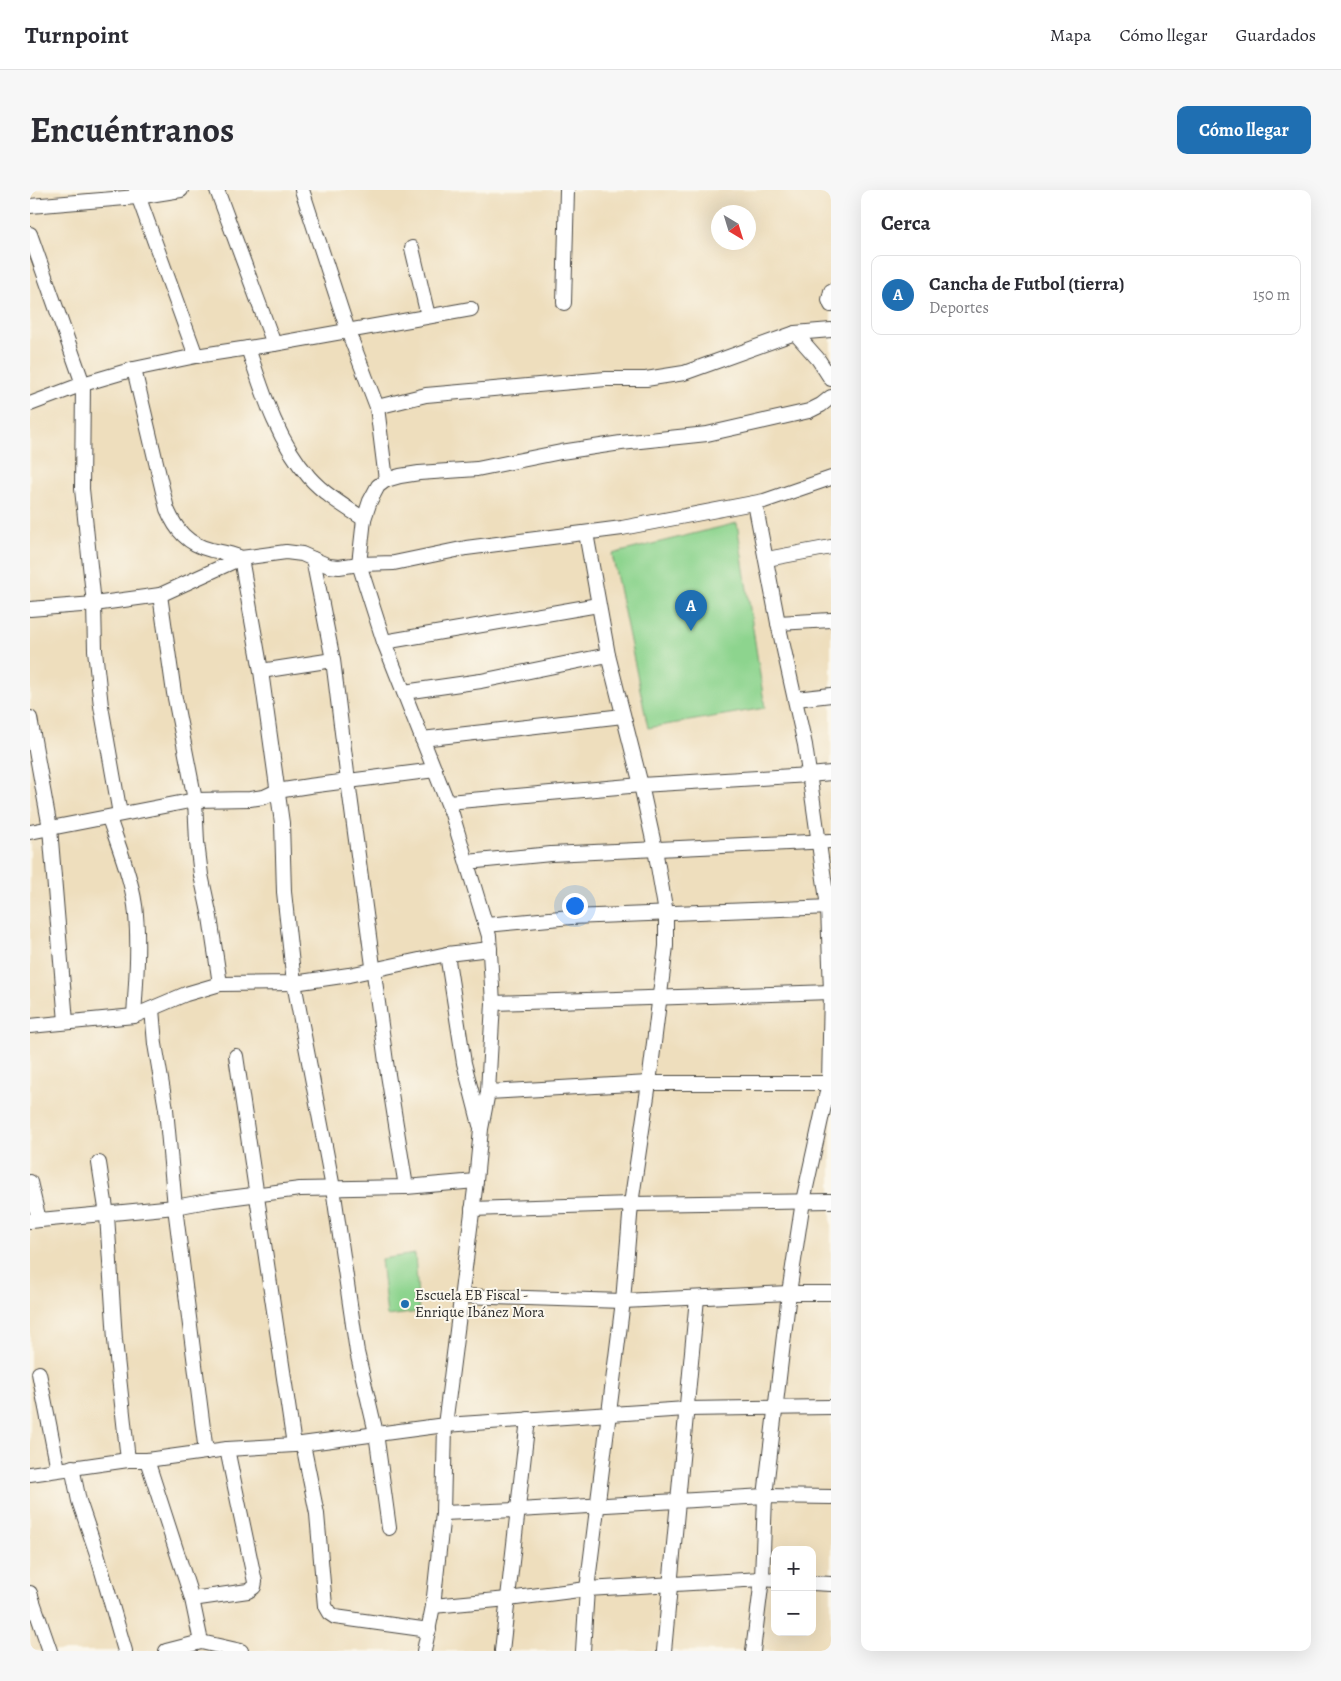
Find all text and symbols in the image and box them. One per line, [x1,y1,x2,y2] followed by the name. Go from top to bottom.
[25,19,129,51] text: Turnpoint
[1050,23,1091,47] text: Mapa
[1119,23,1208,47] text: Cómo llegar
[1236,23,1316,47] text: Guardados
[30,106,234,154] text: Encuéntranos
[1177,106,1311,154] button: Cómo llegar
[711,205,756,250] north arrow
[881,209,931,237] text: Cerca
[929,271,1124,297] text: Cancha de Futbol (tierra)
[893,284,903,306] text: A
[1253,284,1290,306] text: 150 m
[929,297,989,319] text: Deportes
[675,590,707,631] pin: A
[562,893,588,919] your location
[415,1285,544,1322] place label: Escuela EB Fiscal - Enrique Ibánez Mora
[399,1298,411,1310] marker: Escuela EB Fiscal - Enrique Ibánez Mora
[771,1546,816,1636] map controls
[771,1546,816,1591] button: +
[771,1591,816,1636] button: −

